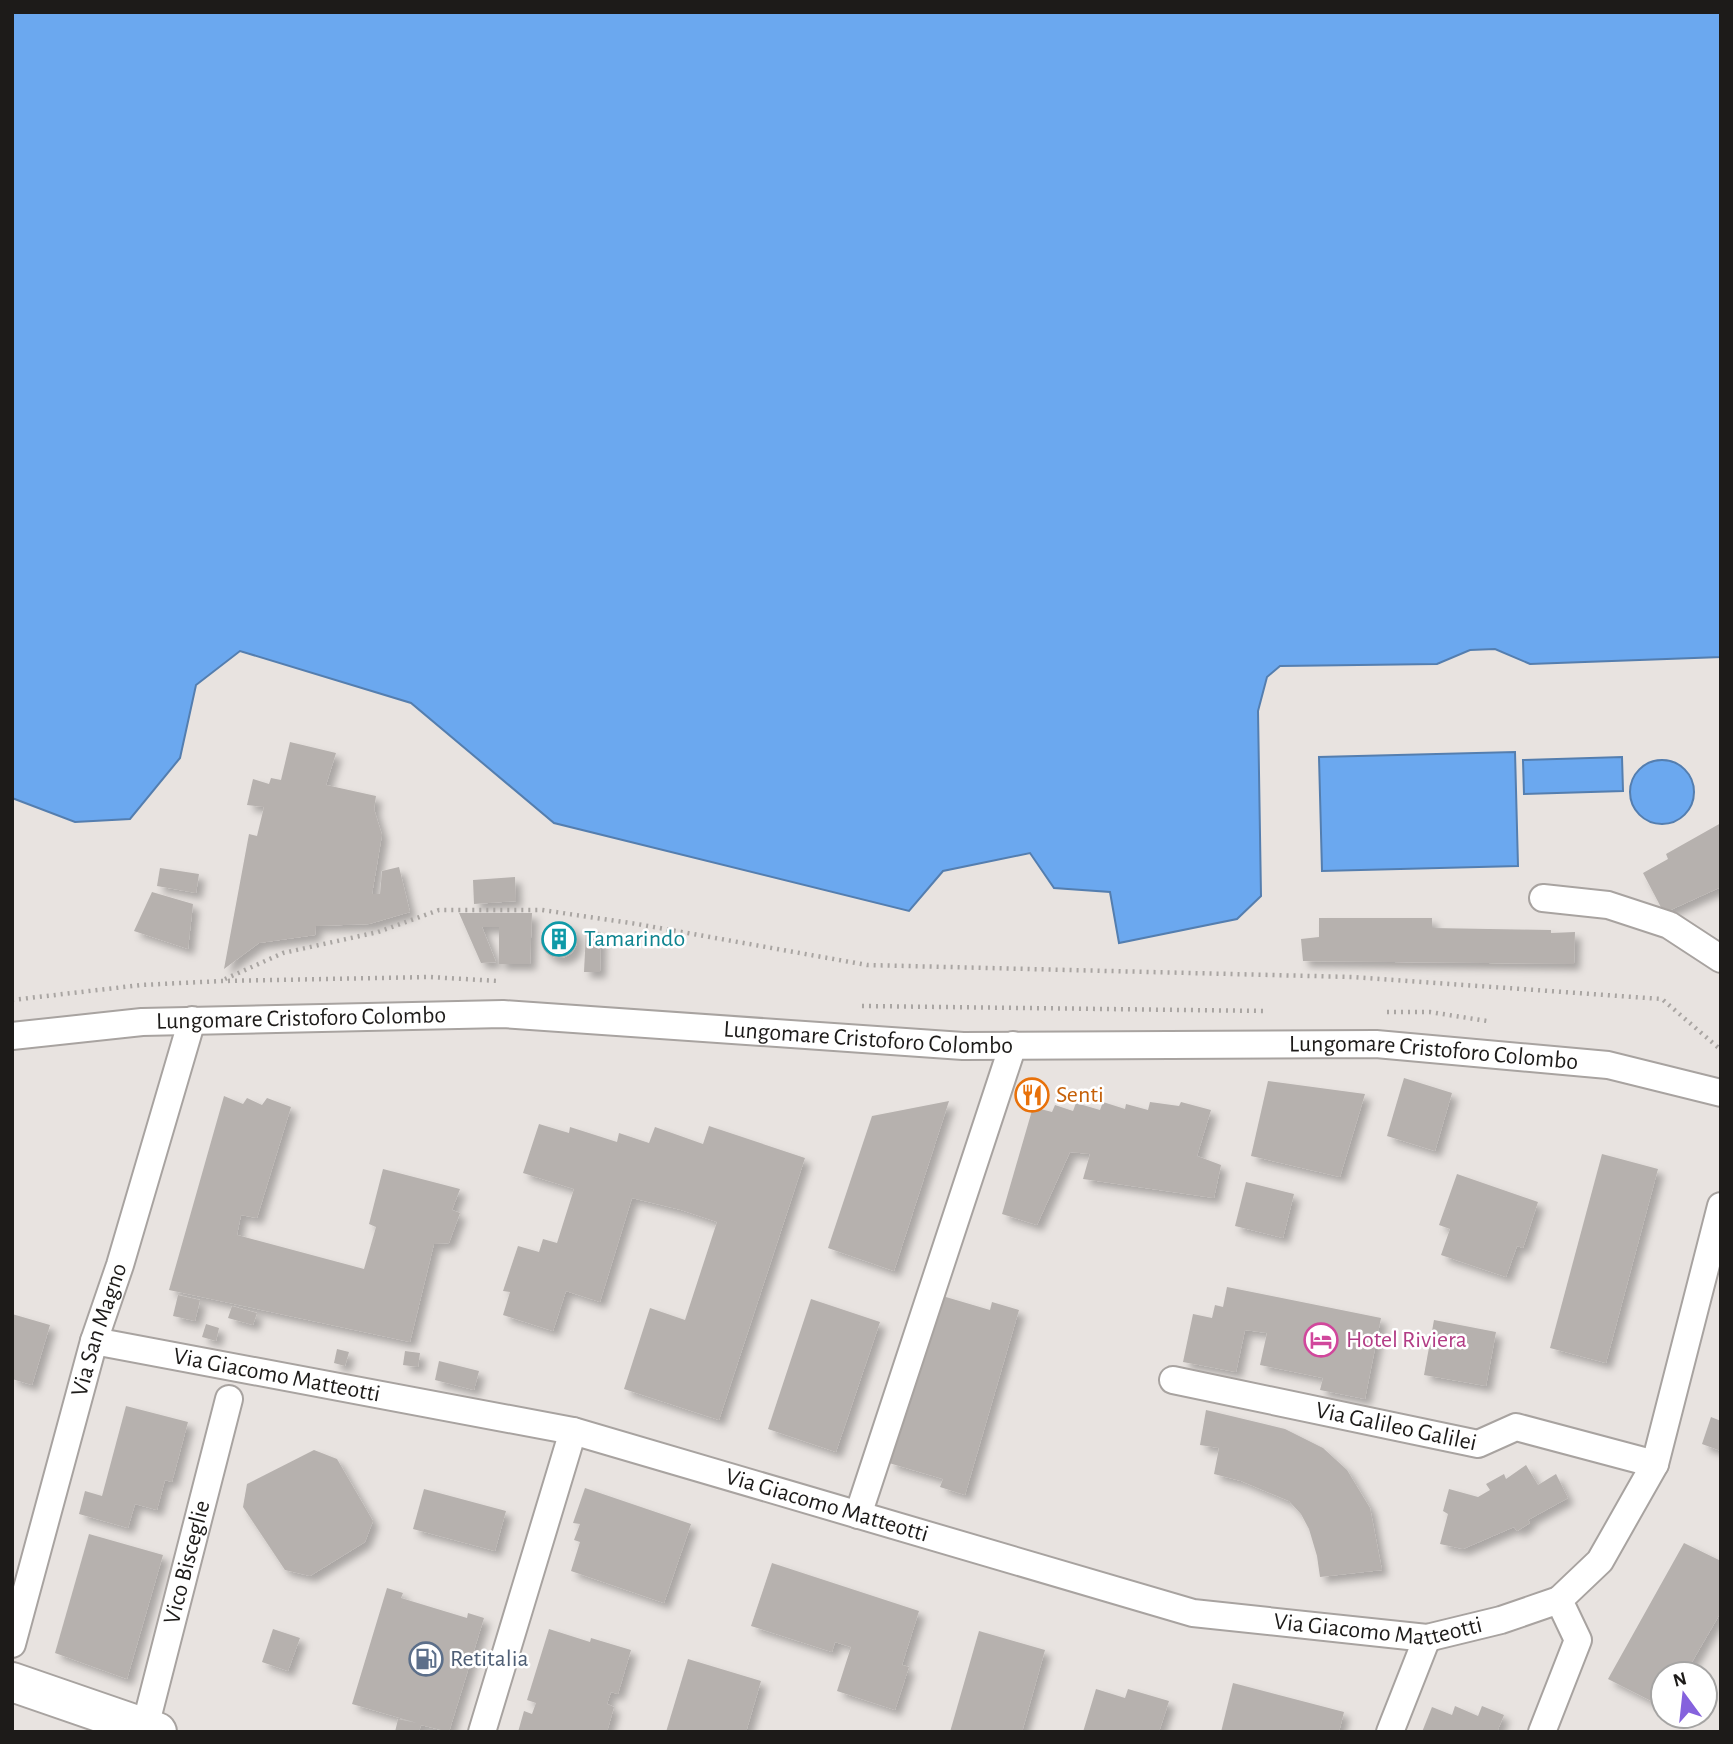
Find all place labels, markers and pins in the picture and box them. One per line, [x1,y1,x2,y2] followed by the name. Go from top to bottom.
[540,920,578,958] building icon: Tamarindo
[584,927,685,951] place label: Tamarindo
[1013,1076,1051,1114] restaurant icon: Senti
[1056,1083,1104,1107] place label: Senti
[1302,1321,1340,1359] hotel icon: Hotel Riviera
[1346,1328,1467,1352] place label: Hotel Riviera
[407,1640,445,1678] fuel station icon: Retitalia
[450,1647,529,1671] place label: Retitalia

